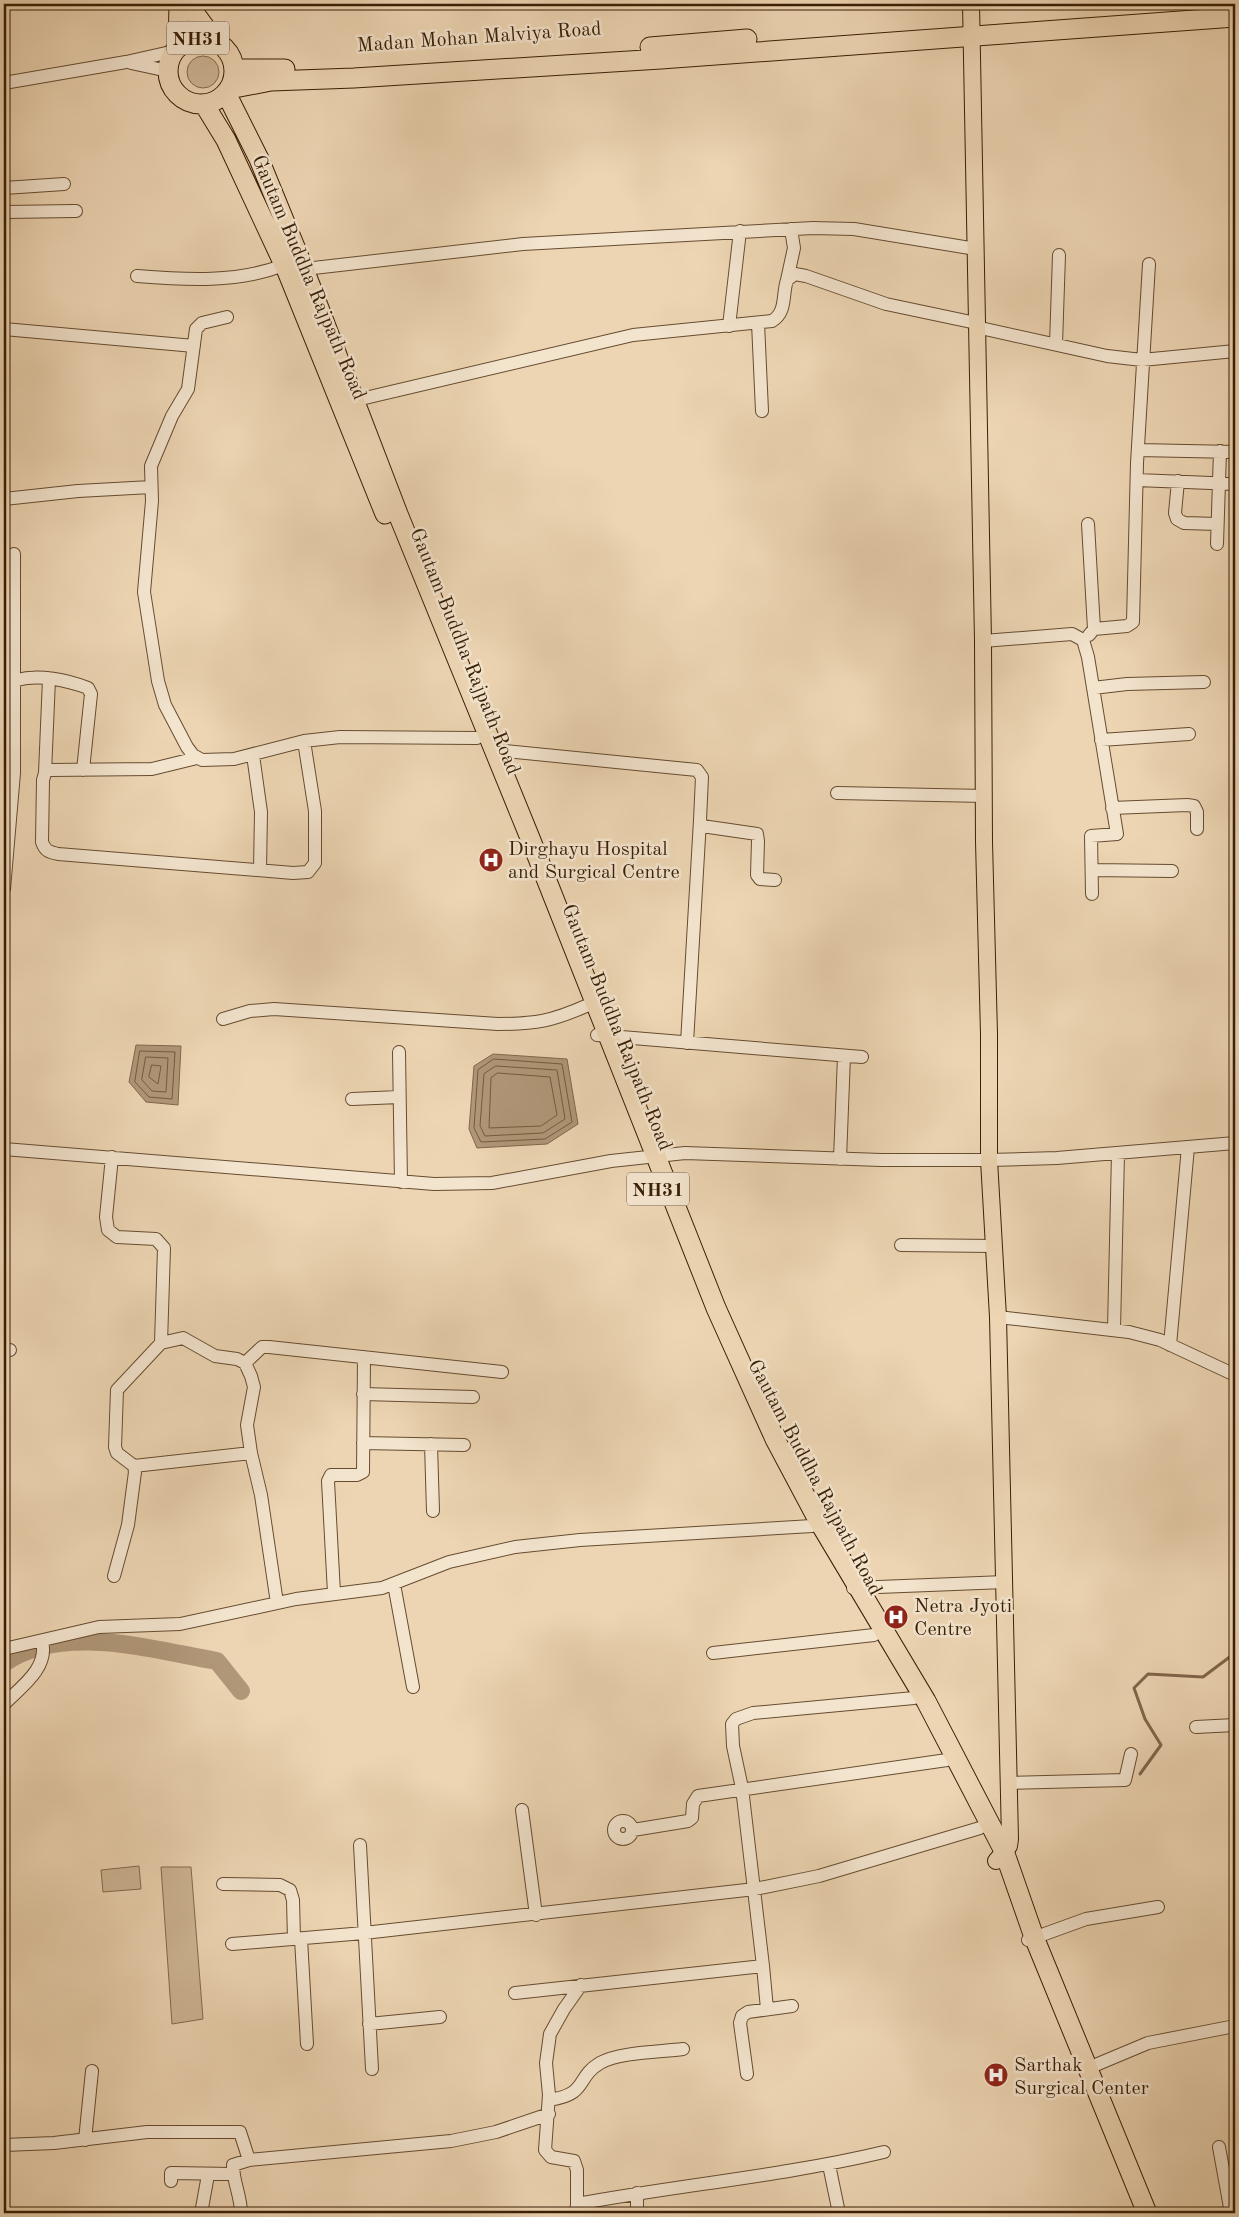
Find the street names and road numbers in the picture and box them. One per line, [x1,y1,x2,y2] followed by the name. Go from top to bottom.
[356,19,602,57] street label: Madan Mohan Malviya Road
[167,22,229,54] road number: NH31
[247,152,369,403] street label: Gautam Buddha Rajpath Road
[405,526,523,778] street label: Gautam Buddha Rajpath Road
[557,902,675,1154] street label: Gautam Buddha Rajpath Road
[627,1172,689,1206] road number: NH31
[743,1357,885,1599] street label: Gautam Buddha Rajpath Road

